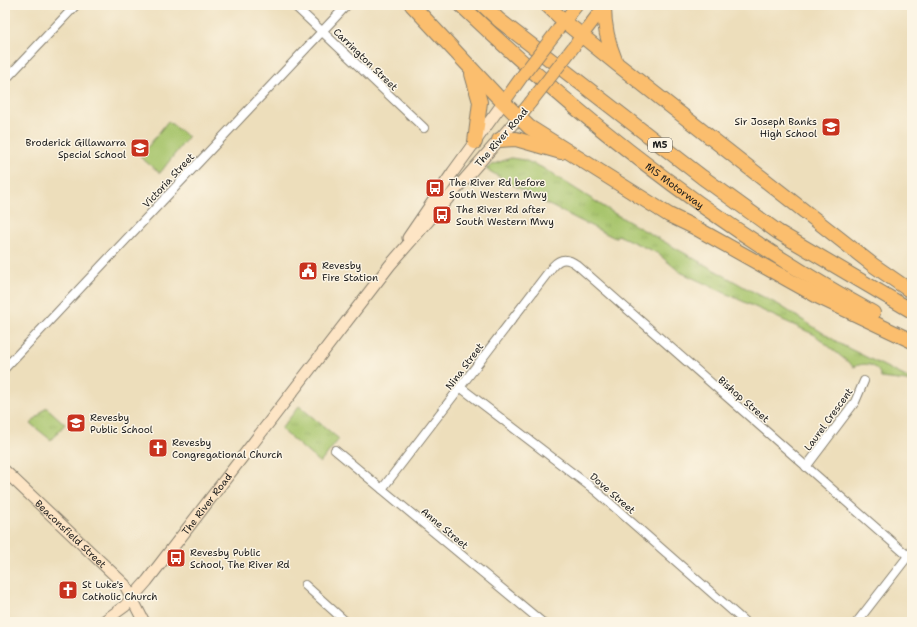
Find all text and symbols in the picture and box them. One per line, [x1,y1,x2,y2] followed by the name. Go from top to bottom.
[331,25,401,93] street label: Carrington Street
[472,104,531,170] street label: The River Road
[734,115,817,140] place label: Sir Joseph Banks High School
[820,116,842,138] school or university icon: Sir Joseph Banks High School
[26,136,127,161] place label: Broderick Gillawarra Special School
[129,137,151,159] school or university icon: Broderick Gillawarra Special School
[648,138,672,152] road number: M5
[140,150,197,210] street label: Victoria Street
[643,160,707,212] street label: M5 Motorway
[449,176,547,201] place label: The River Rd before South Western Mwy
[424,177,446,199] bus stop icon: The River Rd before South Western Mwy
[456,203,554,228] place label: The River Rd after South Western Mwy
[431,204,453,226] bus stop icon: The River Rd after South Western Mwy
[322,259,378,284] place label: Revesby Fire Station
[297,260,319,282] public building icon: Revesby Fire Station
[443,340,486,392] street label: Nina Street
[715,373,772,425] street label: Bishop Street
[801,385,856,453] street label: Laurel Crescent
[90,411,153,436] place label: Revesby Public School
[65,412,87,434] school or university icon: Revesby Public School
[172,436,283,461] place label: Revesby Congregational Church
[147,437,169,459] church icon: Revesby Congregational Church
[179,470,235,538] street label: The River Road
[587,470,638,517] street label: Dove Street
[32,497,109,571] street label: Beaconsfield Street
[418,505,471,552] street label: Anne Street
[190,546,290,571] place label: Revesby Public School, The River Rd
[165,547,187,569] bus stop icon: Revesby Public School, The River Rd
[82,578,158,603] place label: St Luke's Catholic Church
[57,579,79,601] church icon: St Luke's Catholic Church

